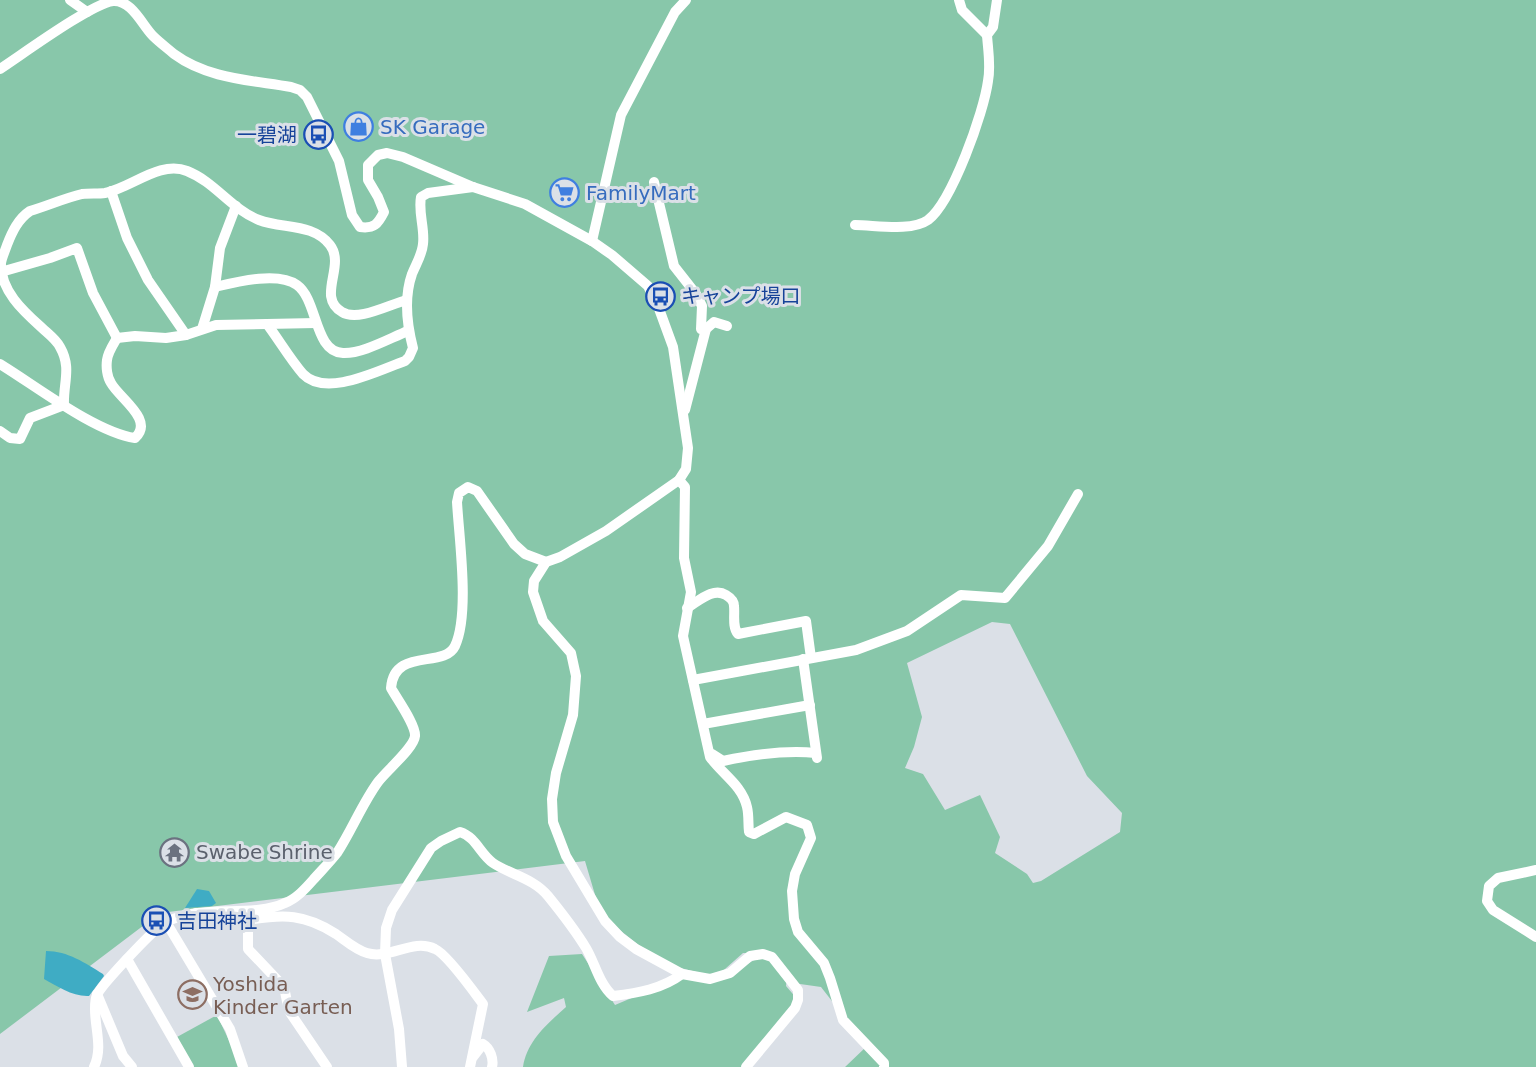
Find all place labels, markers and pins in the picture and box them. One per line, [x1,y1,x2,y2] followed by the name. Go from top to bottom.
[343,111,375,143] shop icon: SK Garage
[380,115,485,139] place label: SK Garage
[302,119,334,151] bus stop icon: 一碧湖
[237,123,297,147] place label: 一碧湖
[549,177,581,209] supermarket icon: FamilyMart
[586,181,696,205] place label: FamilyMart
[644,280,676,312] bus stop icon: キャンプ場口
[681,284,800,308] place label: キャンプ場口
[159,836,191,868] temple icon: Swabe Shrine
[196,840,333,864] place label: Swabe Shrine
[140,905,172,937] bus stop icon: 吉田神社
[177,909,257,933] place label: 吉田神社
[212,972,353,1019] place label: Yoshida Kinder Garten
[176,979,208,1011] school or university icon: Yoshida Kinder Garten

